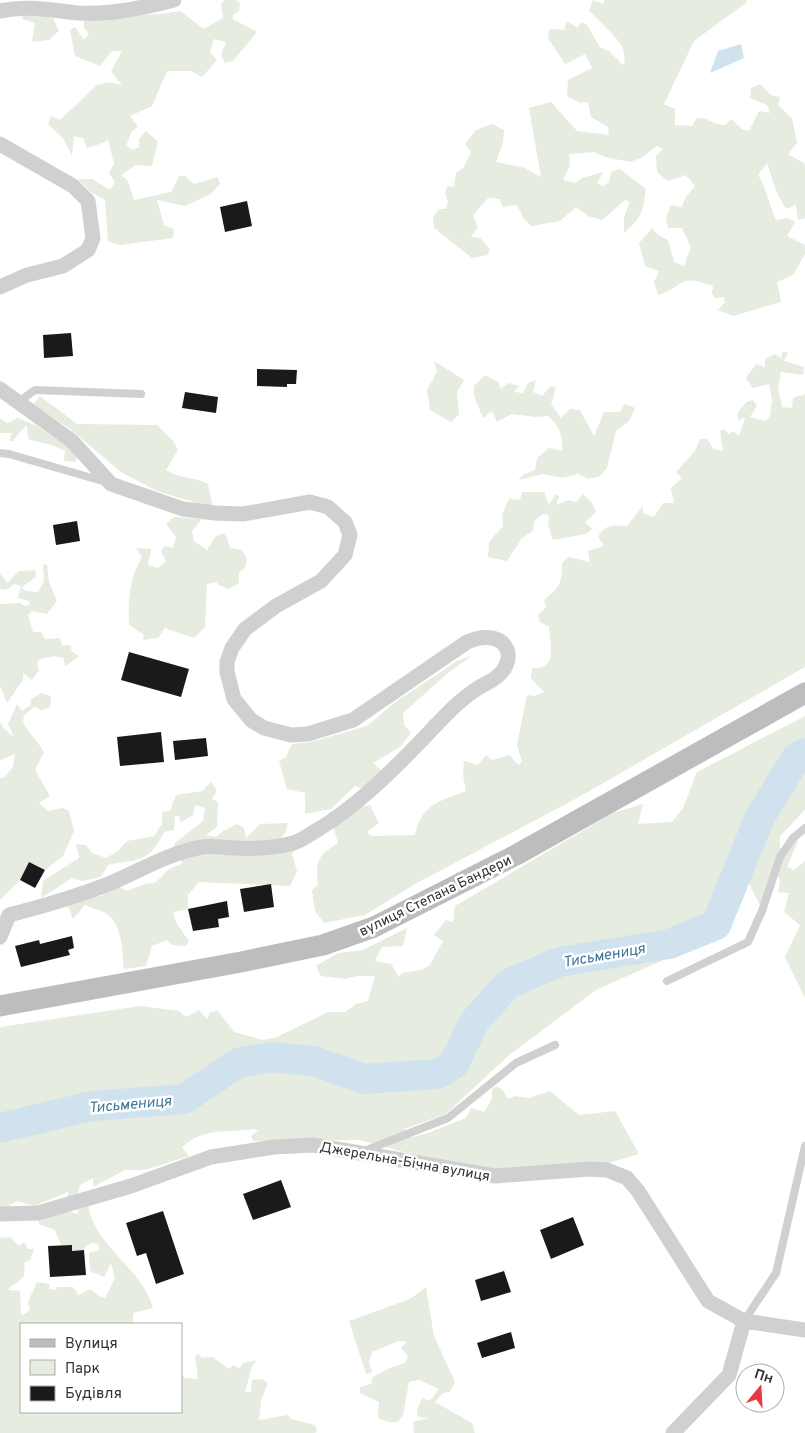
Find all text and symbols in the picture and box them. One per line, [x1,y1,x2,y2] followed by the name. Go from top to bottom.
[357,852,515,941] street label: вулиця Степана Бандери
[562,940,647,973] water label: Тисьмениця
[88,1092,172,1119] water label: Тисьмениця
[318,1139,491,1186] street label: Джерельна-Бічна вулиця
[20,1323,182,1413] legend
[65,1335,118,1354] text: Вулиця
[65,1360,100,1379] text: Парк
[735,1363,785,1413] north arrow
[752,1366,775,1388] text: Пн
[65,1385,122,1404] text: Будівля

